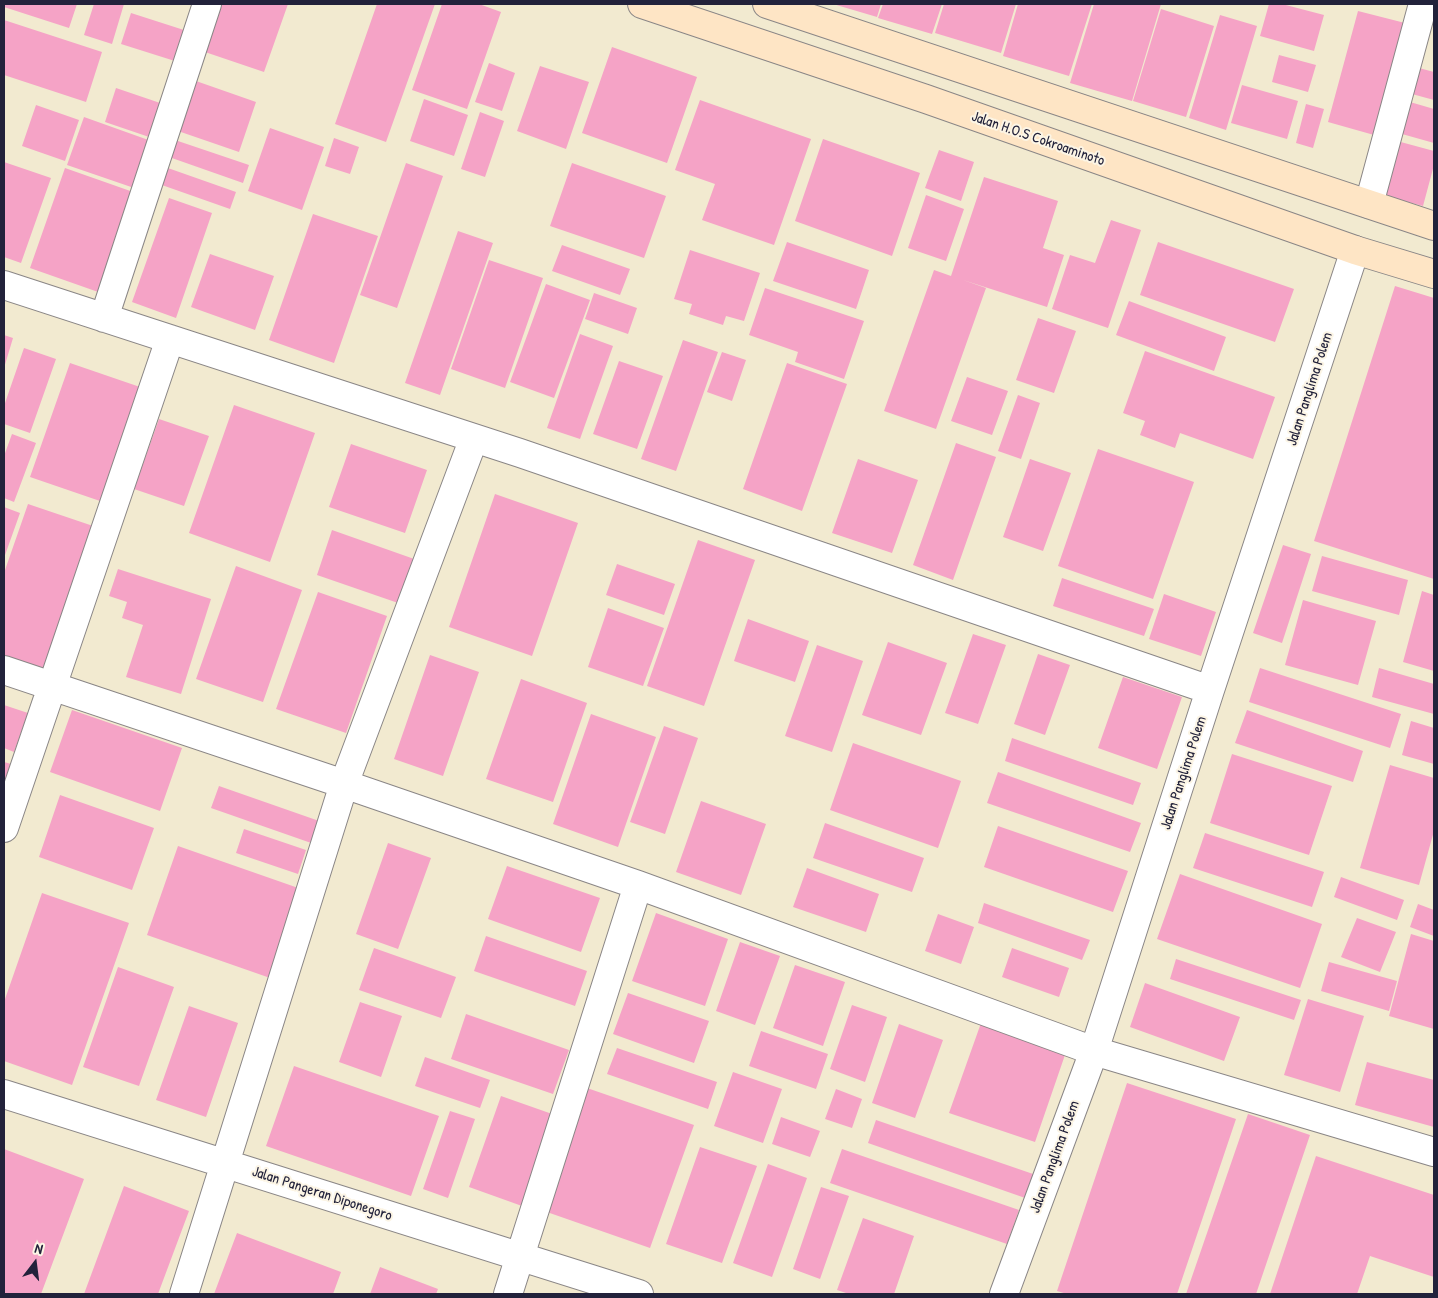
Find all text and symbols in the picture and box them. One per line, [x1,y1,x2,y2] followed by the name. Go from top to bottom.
[969,108,1107,170] street label: Jalan H.O.S Cokroaminoto
[1283,330,1337,448] street label: Jalan Panglima Polem
[1157,714,1211,832] street label: Jalan Panglima Polem
[1026,1098,1084,1216] street label: Jalan Panglima Polem
[250,1163,394,1225] street label: Jalan Pangeran Diponegoro
[10,1238,60,1288] north arrow
[33,1238,45,1258] text: N

